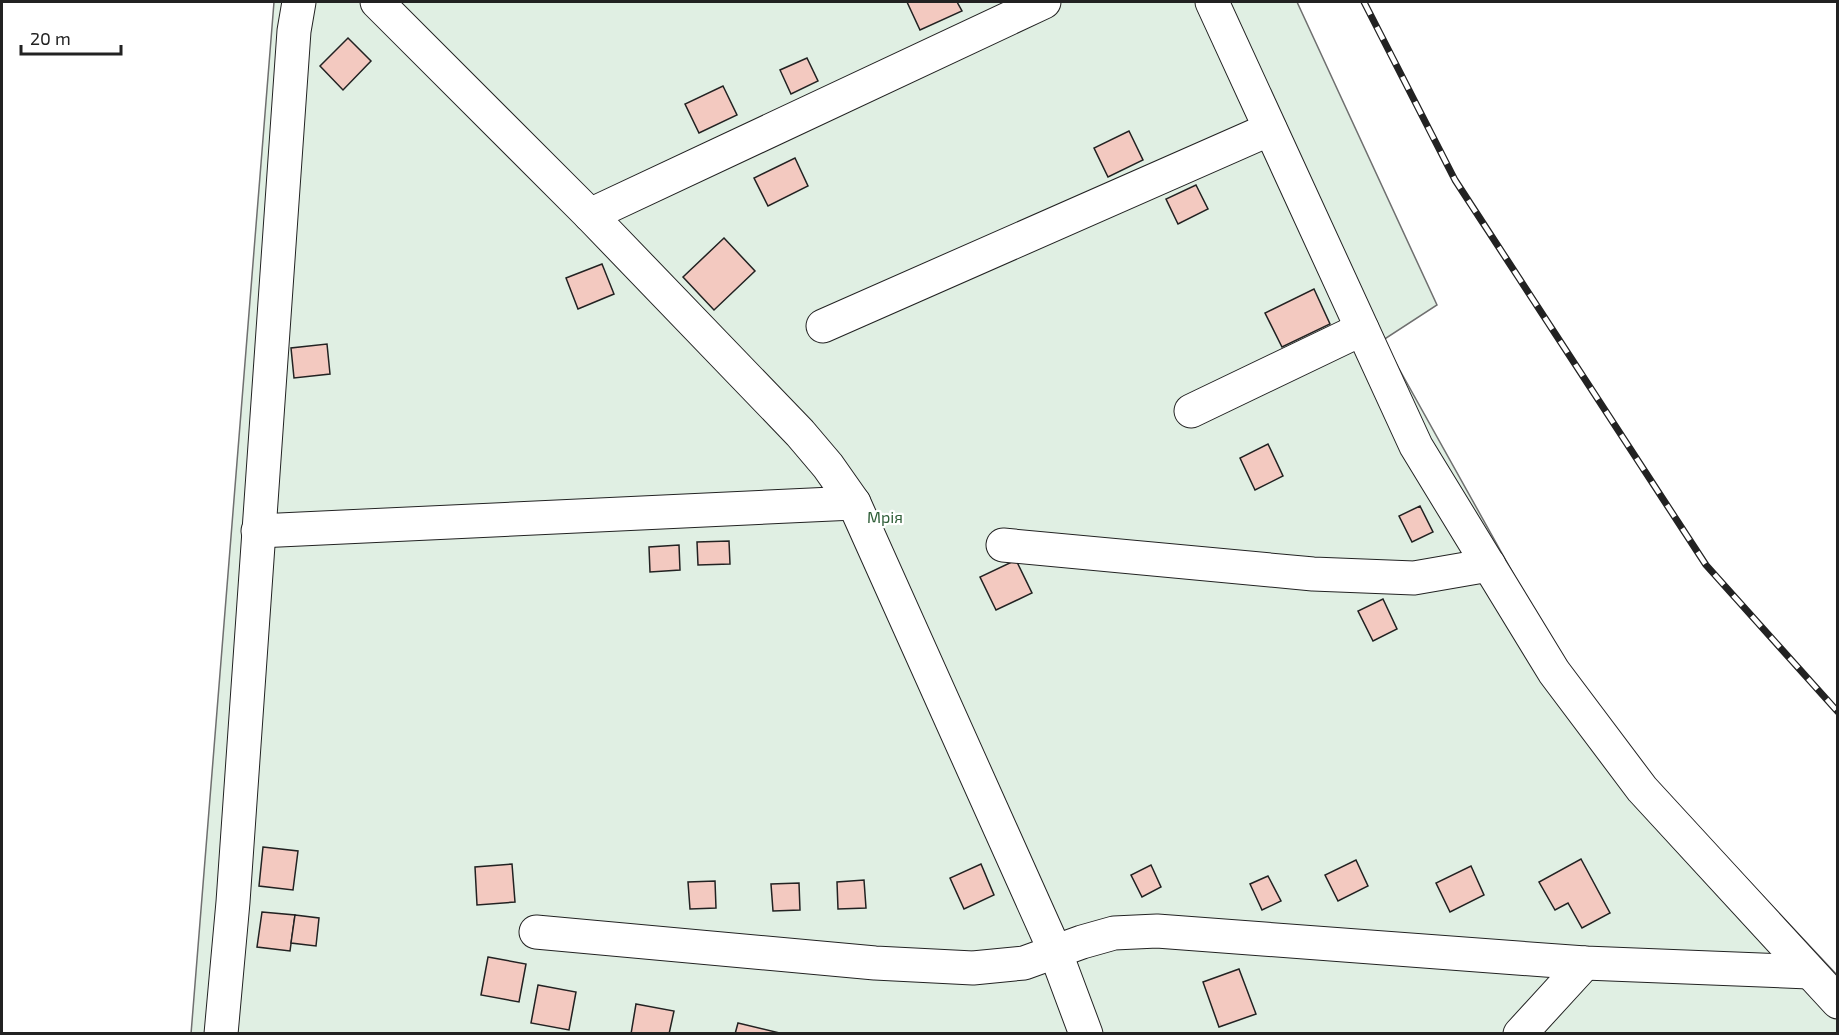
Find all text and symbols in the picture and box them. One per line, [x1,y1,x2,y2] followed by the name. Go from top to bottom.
[21,18,122,56] scale bar
[30,27,71,49] text: 20 m
[867,507,903,526] park label: Мрія

